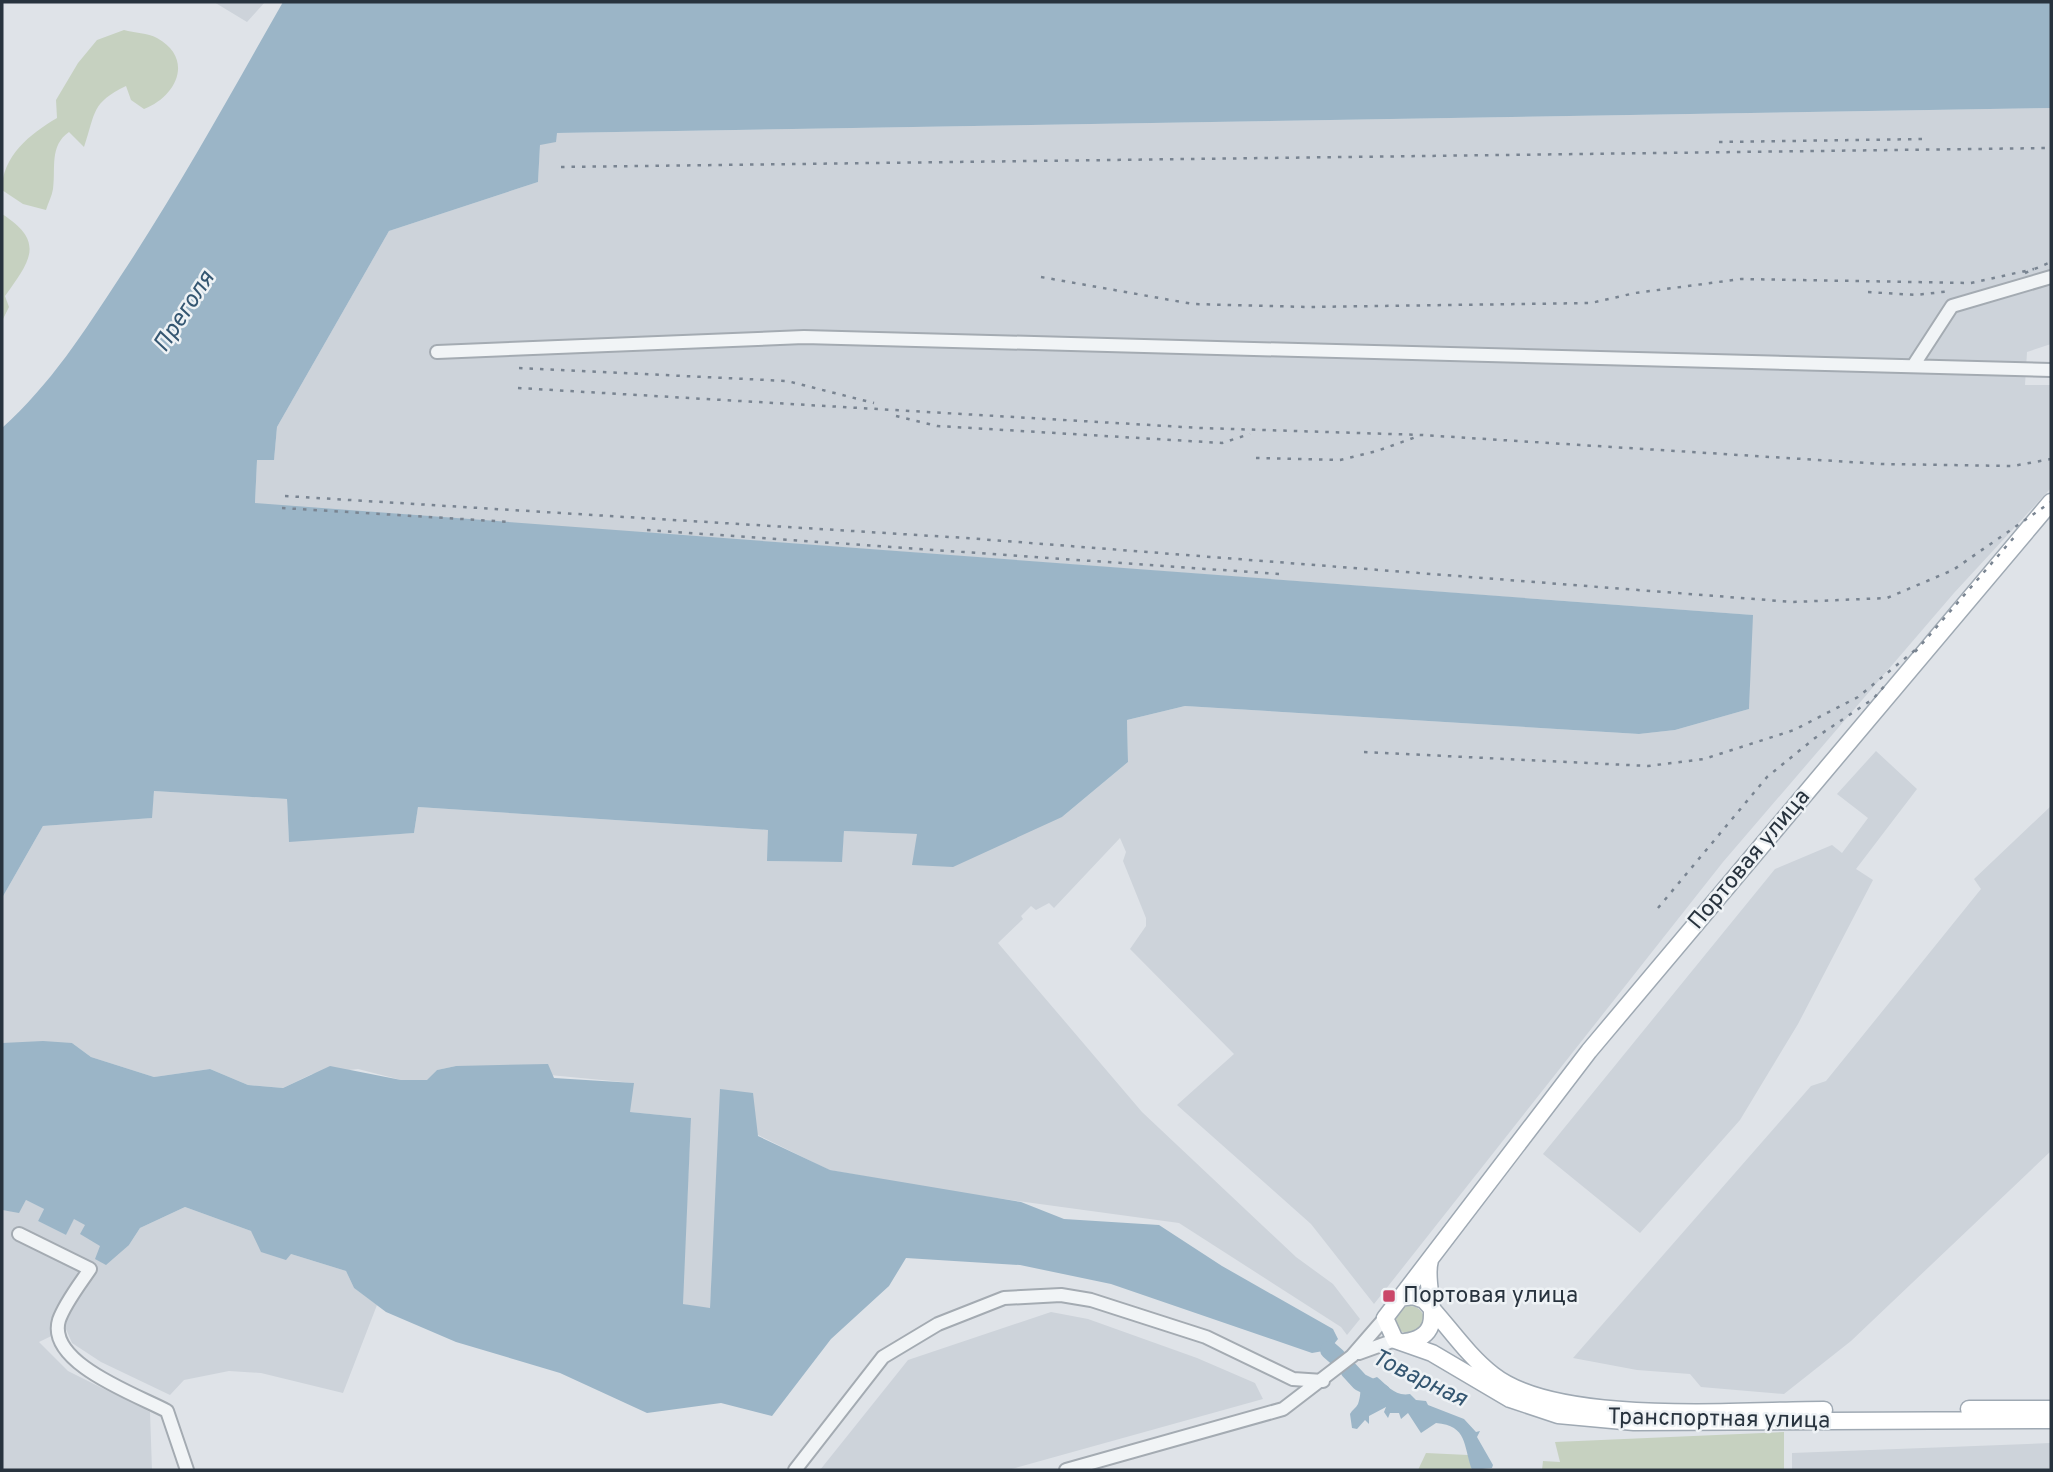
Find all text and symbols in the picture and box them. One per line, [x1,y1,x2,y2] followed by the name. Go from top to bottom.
[148,265,223,358] water label: Преголя
[1683,784,1817,936] street label: Портовая улица
[1403,1282,1578,1311] place label: Портовая улица
[1381,1288,1397,1304] marker: Портовая улица
[1366,1343,1472,1415] water label: Товарная
[1607,1404,1831,1436] street label: Транспортная улица

